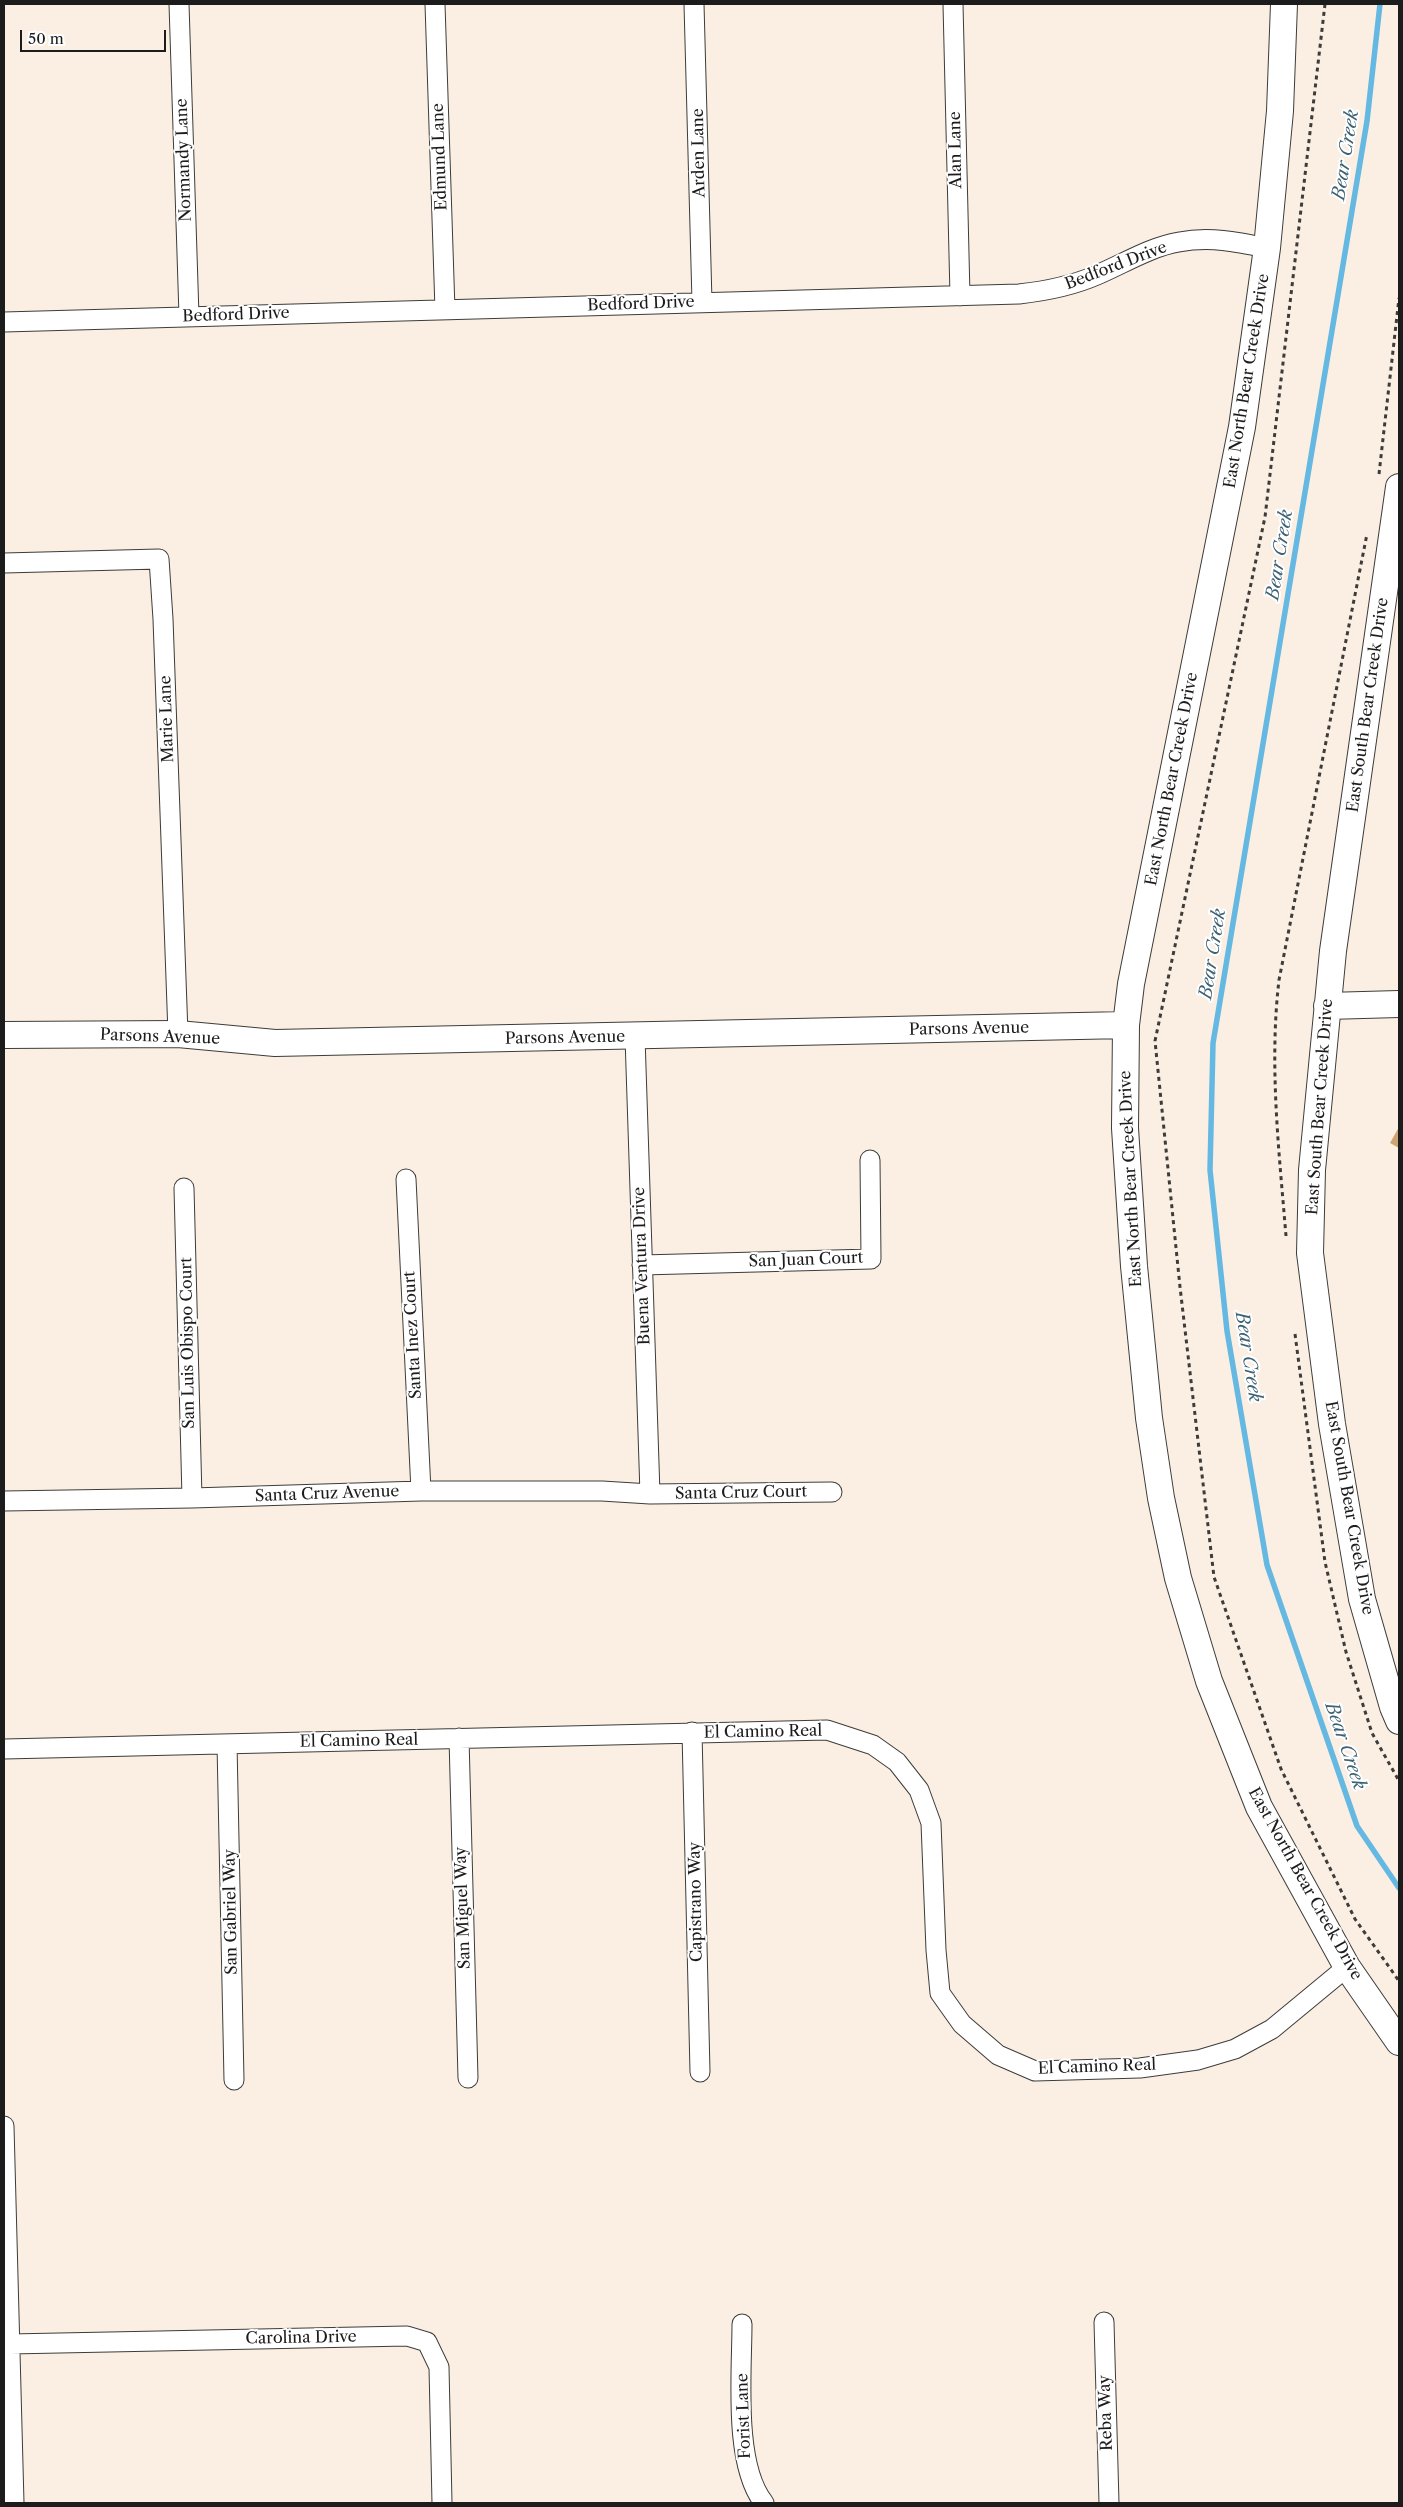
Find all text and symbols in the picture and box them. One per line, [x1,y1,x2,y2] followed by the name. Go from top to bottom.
[22,20,169,52] scale bar
[28,29,64,48] text: 50 m
[172,98,196,222] street label: Normandy Lane
[429,103,451,211] street label: Edmund Lane
[689,108,709,198] street label: Arden Lane
[1328,108,1364,202] water label: Bear Creek
[946,111,966,189] street label: Alan Lane
[1062,238,1170,294] street label: Bedford Drive
[1221,272,1273,490] street label: East North Bear Creek Drive
[587,293,695,315] street label: Bedford Drive
[182,304,290,326] street label: Bedford Drive
[1262,508,1298,602] water label: Bear Creek
[1343,596,1393,814] street label: East South Bear Creek Drive
[1142,671,1202,887] street label: East North Bear Creek Drive
[156,675,178,763] street label: Marie Lane
[1195,907,1231,1001] water label: Bear Creek
[1303,998,1337,1216] street label: East South Bear Creek Drive
[909,1018,1029,1040] street label: Parsons Avenue
[99,1025,221,1049] street label: Parsons Avenue
[505,1027,625,1049] street label: Parsons Avenue
[1116,1070,1146,1288] street label: East North Bear Creek Drive
[630,1187,654,1345] street label: Buena Ventura Drive
[748,1248,864,1272] street label: San Juan Court
[177,1257,199,1429] street label: San Luis Obispo Court
[400,1270,426,1400] street label: Santa Inez Court
[1230,1310,1266,1404] water label: Bear Creek
[1321,1400,1377,1616] street label: East South Bear Creek Drive
[254,1482,400,1506] street label: Santa Cruz Avenue
[675,1482,807,1504] street label: Santa Cruz Court
[1320,1699,1370,1793] water label: Bear Creek
[704,1721,822,1743] street label: El Camino Real
[300,1730,418,1752] street label: El Camino Real
[1244,1784,1366,1984] street label: East North Bear Creek Drive
[685,1842,707,1962] street label: Capistrano Way
[451,1846,475,1970] street label: San Miguel Way
[220,1849,242,1975] street label: San Gabriel Way
[1037,2055,1157,2079] street label: El Camino Real
[245,2327,357,2349] street label: Carolina Drive
[733,2373,755,2459] street label: Forist Lane
[1095,2375,1117,2451] street label: Reba Way

